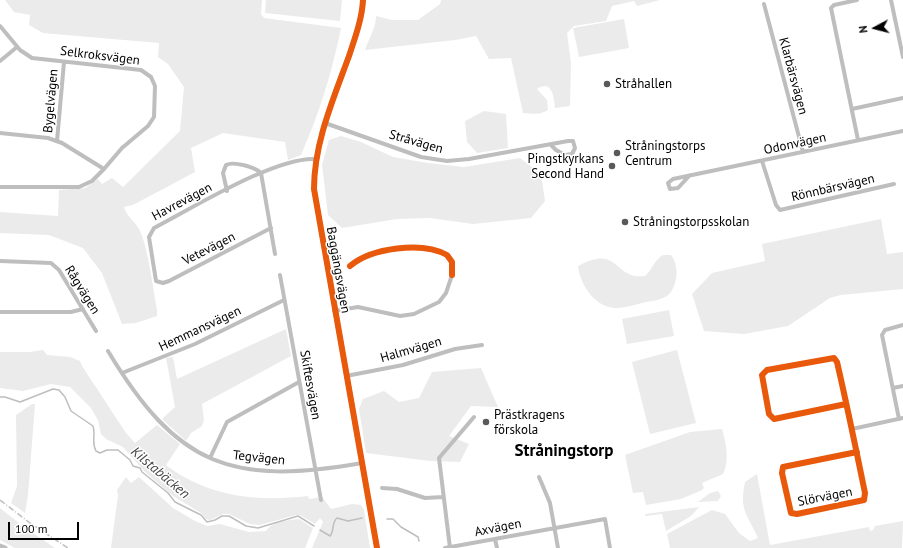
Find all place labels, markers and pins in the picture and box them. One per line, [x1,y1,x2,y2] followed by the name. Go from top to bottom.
[615,76,672,92] place label: Stråhallen
[602,79,612,89] marker: Stråhallen
[625,138,705,169] place label: Stråningstorps Centrum
[612,148,622,158] marker: Stråningstorps Centrum
[527,151,604,182] place label: Pingstkyrkans Second Hand
[607,161,617,171] marker: Pingstkyrkans Second Hand
[633,214,749,230] place label: Stråningstorpsskolan
[620,217,630,227] marker: Stråningstorpsskolan
[494,407,565,438] place label: Prästkragens förskola
[481,417,491,427] marker: Prästkragens förskola

